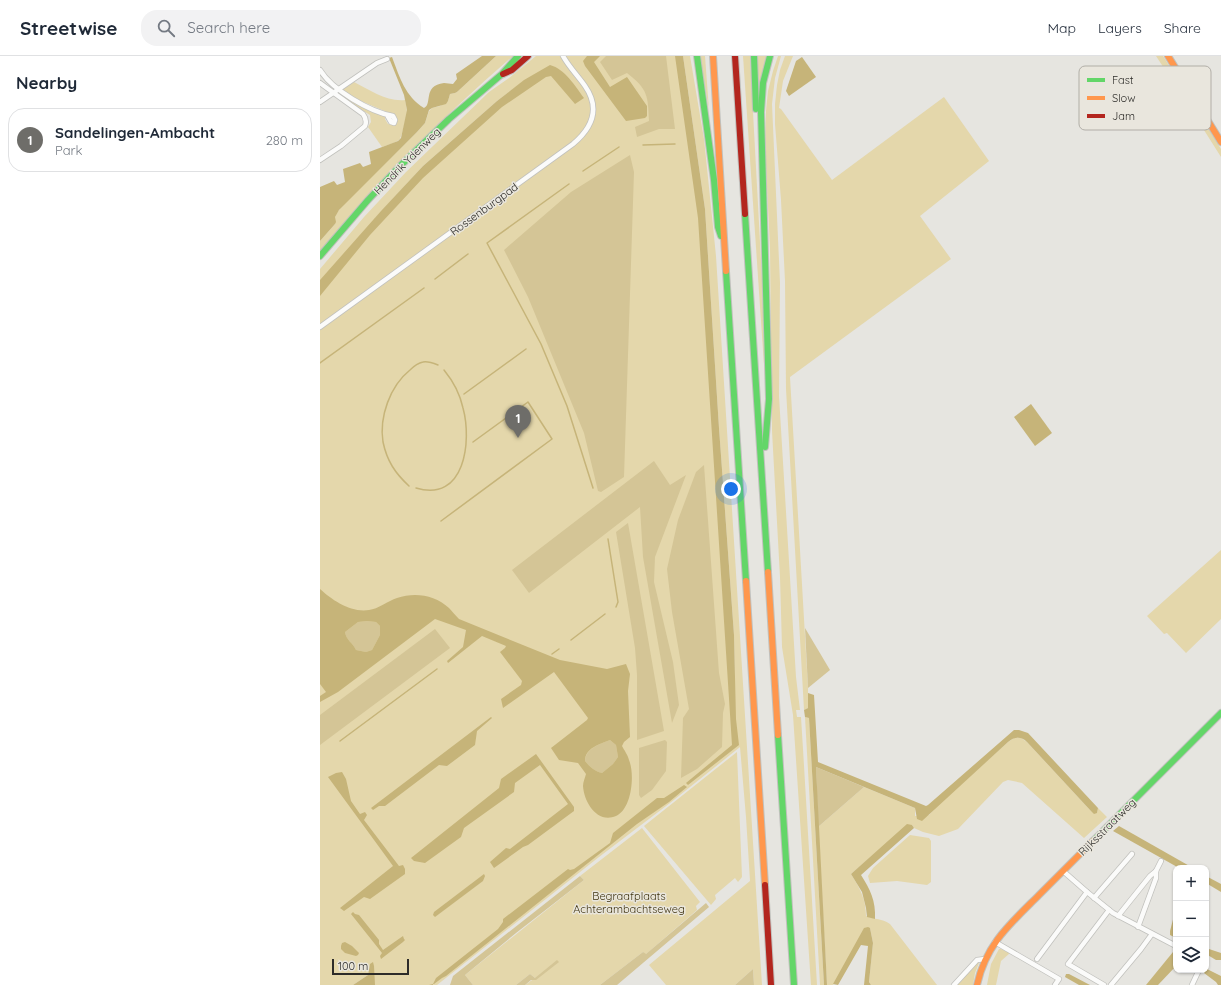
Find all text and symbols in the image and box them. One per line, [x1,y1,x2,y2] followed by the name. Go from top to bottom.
[141,10,421,46] search box
[20,16,117,40] text: Streetwise
[155,17,177,39] icon: search
[187,18,270,37] text: Search here
[1047,19,1076,37] text: Map
[1098,19,1142,37] text: Layers
[1164,19,1201,37] text: Share
[1079,66,1211,130] legend
[16,72,77,93] text: Nearby
[1112,73,1134,87] text: Fast
[1112,91,1136,105] text: Slow
[1112,109,1135,123] text: Jam
[55,123,215,142] text: Sandelingen-Ambacht
[371,125,443,197] street label: Hendrik Ydenweg
[27,132,33,148] text: 1
[266,132,303,148] text: 280 m
[55,142,83,158] text: Park
[447,180,521,238] street label: Rossenburgpad
[505,405,531,438] pin: 1
[721,479,741,499] your location
[1075,795,1139,859] street label: Rijksstraatweg
[1173,865,1209,973] map controls
[1173,865,1209,901] button: +
[573,889,685,916] park label: Begraafplaats Achterambachtseweg
[1173,901,1209,937] button: −
[1173,937,1209,973] button: layers
[332,957,409,976] scale bar
[338,959,368,973] text: 100 m

